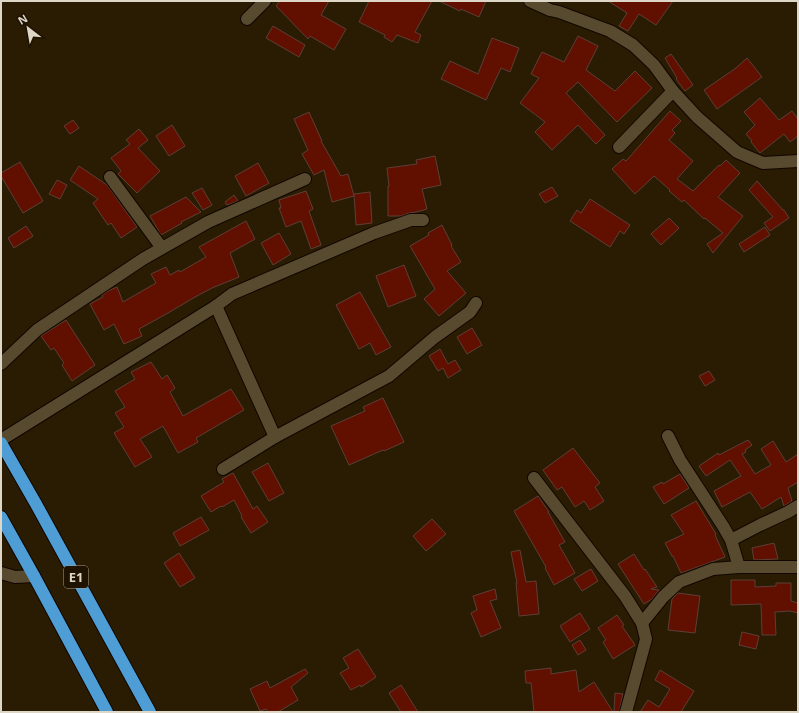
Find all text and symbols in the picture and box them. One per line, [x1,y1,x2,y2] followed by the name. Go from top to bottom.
[8,8,48,48] north arrow
[15,10,30,28] text: N
[64,566,88,588] road number: E1

